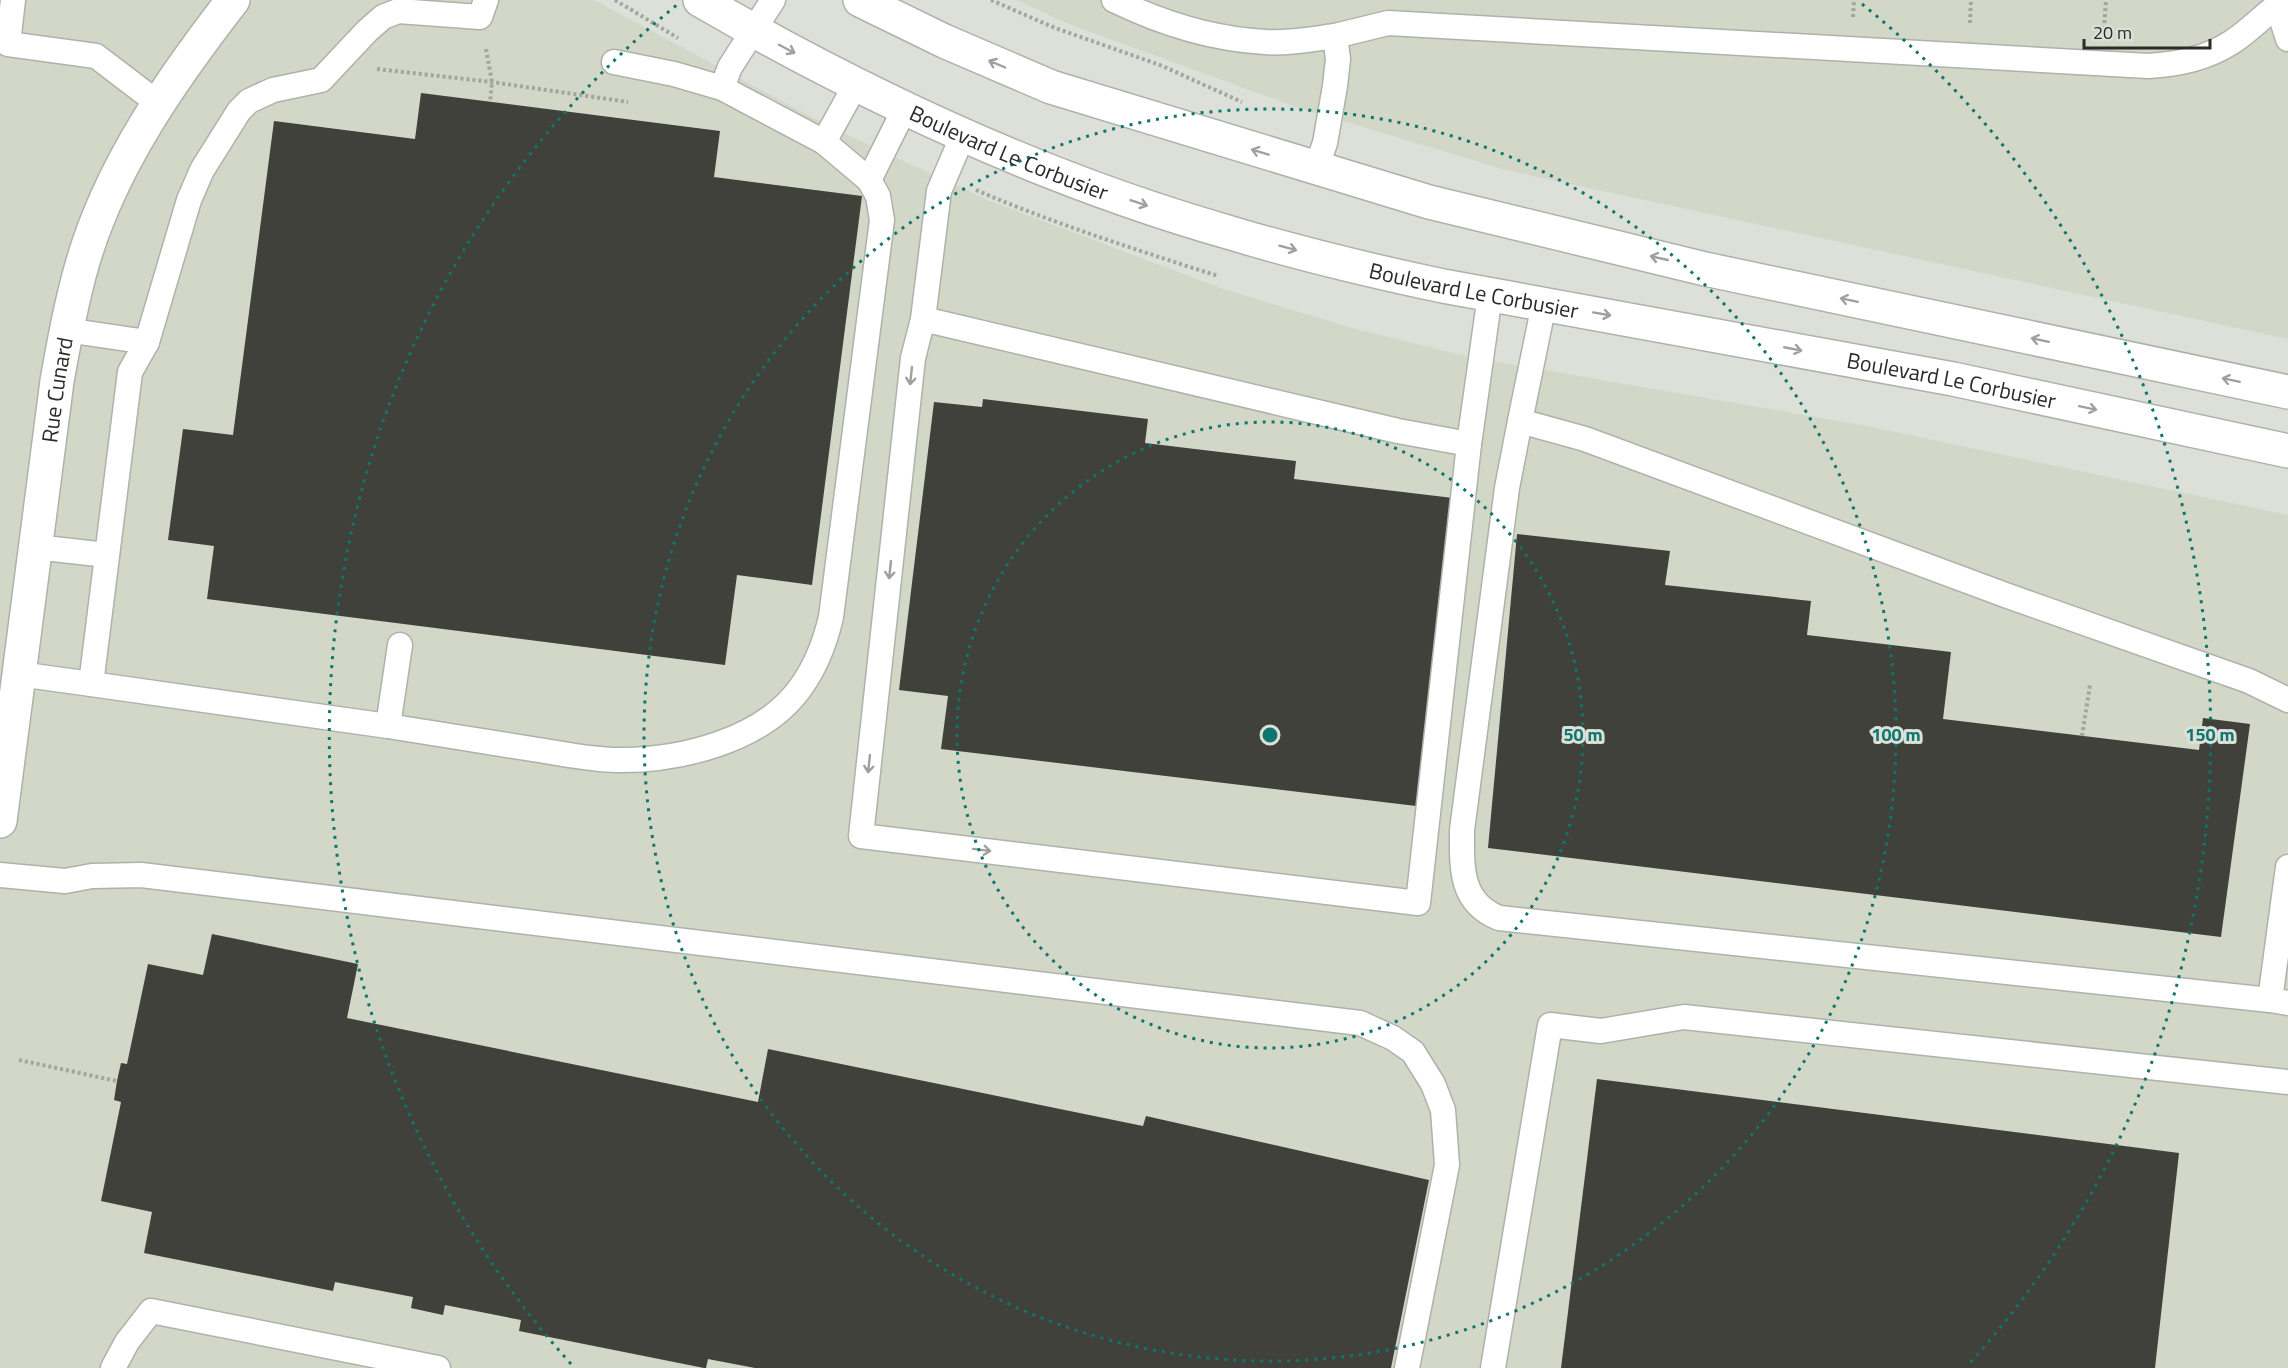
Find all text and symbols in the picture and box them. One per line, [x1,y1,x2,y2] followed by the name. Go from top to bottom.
[2084,12,2210,50] scale bar
[2093,19,2132,46] text: 20 m
[778,44,796,55] one-way arrow
[988,58,1006,69] one-way arrow
[904,96,1113,209] street label: Boulevard Le Corbusier
[1251,146,1270,157] one-way arrow
[1129,199,1148,210] one-way arrow
[1278,243,1297,255] one-way arrow
[1649,252,1668,264] one-way arrow
[1366,253,1582,327] street label: Boulevard Le Corbusier
[1840,293,1859,305] one-way arrow
[1591,309,1611,320] one-way arrow
[32,334,82,445] street label: Rue Cunard
[2031,334,2050,345] one-way arrow
[1844,343,2060,418] street label: Boulevard Le Corbusier
[1783,344,1803,355] one-way arrow
[905,366,916,385] one-way arrow
[2221,374,2241,385] one-way arrow
[2077,403,2097,414] one-way arrow
[884,559,895,579] one-way arrow
[1563,721,1603,748] text: 50 m
[1871,721,1921,748] text: 100 m
[2185,721,2235,748] text: 150 m
[1260,725,1280,745] centre of rings
[863,753,874,773] one-way arrow
[972,845,992,856] one-way arrow

